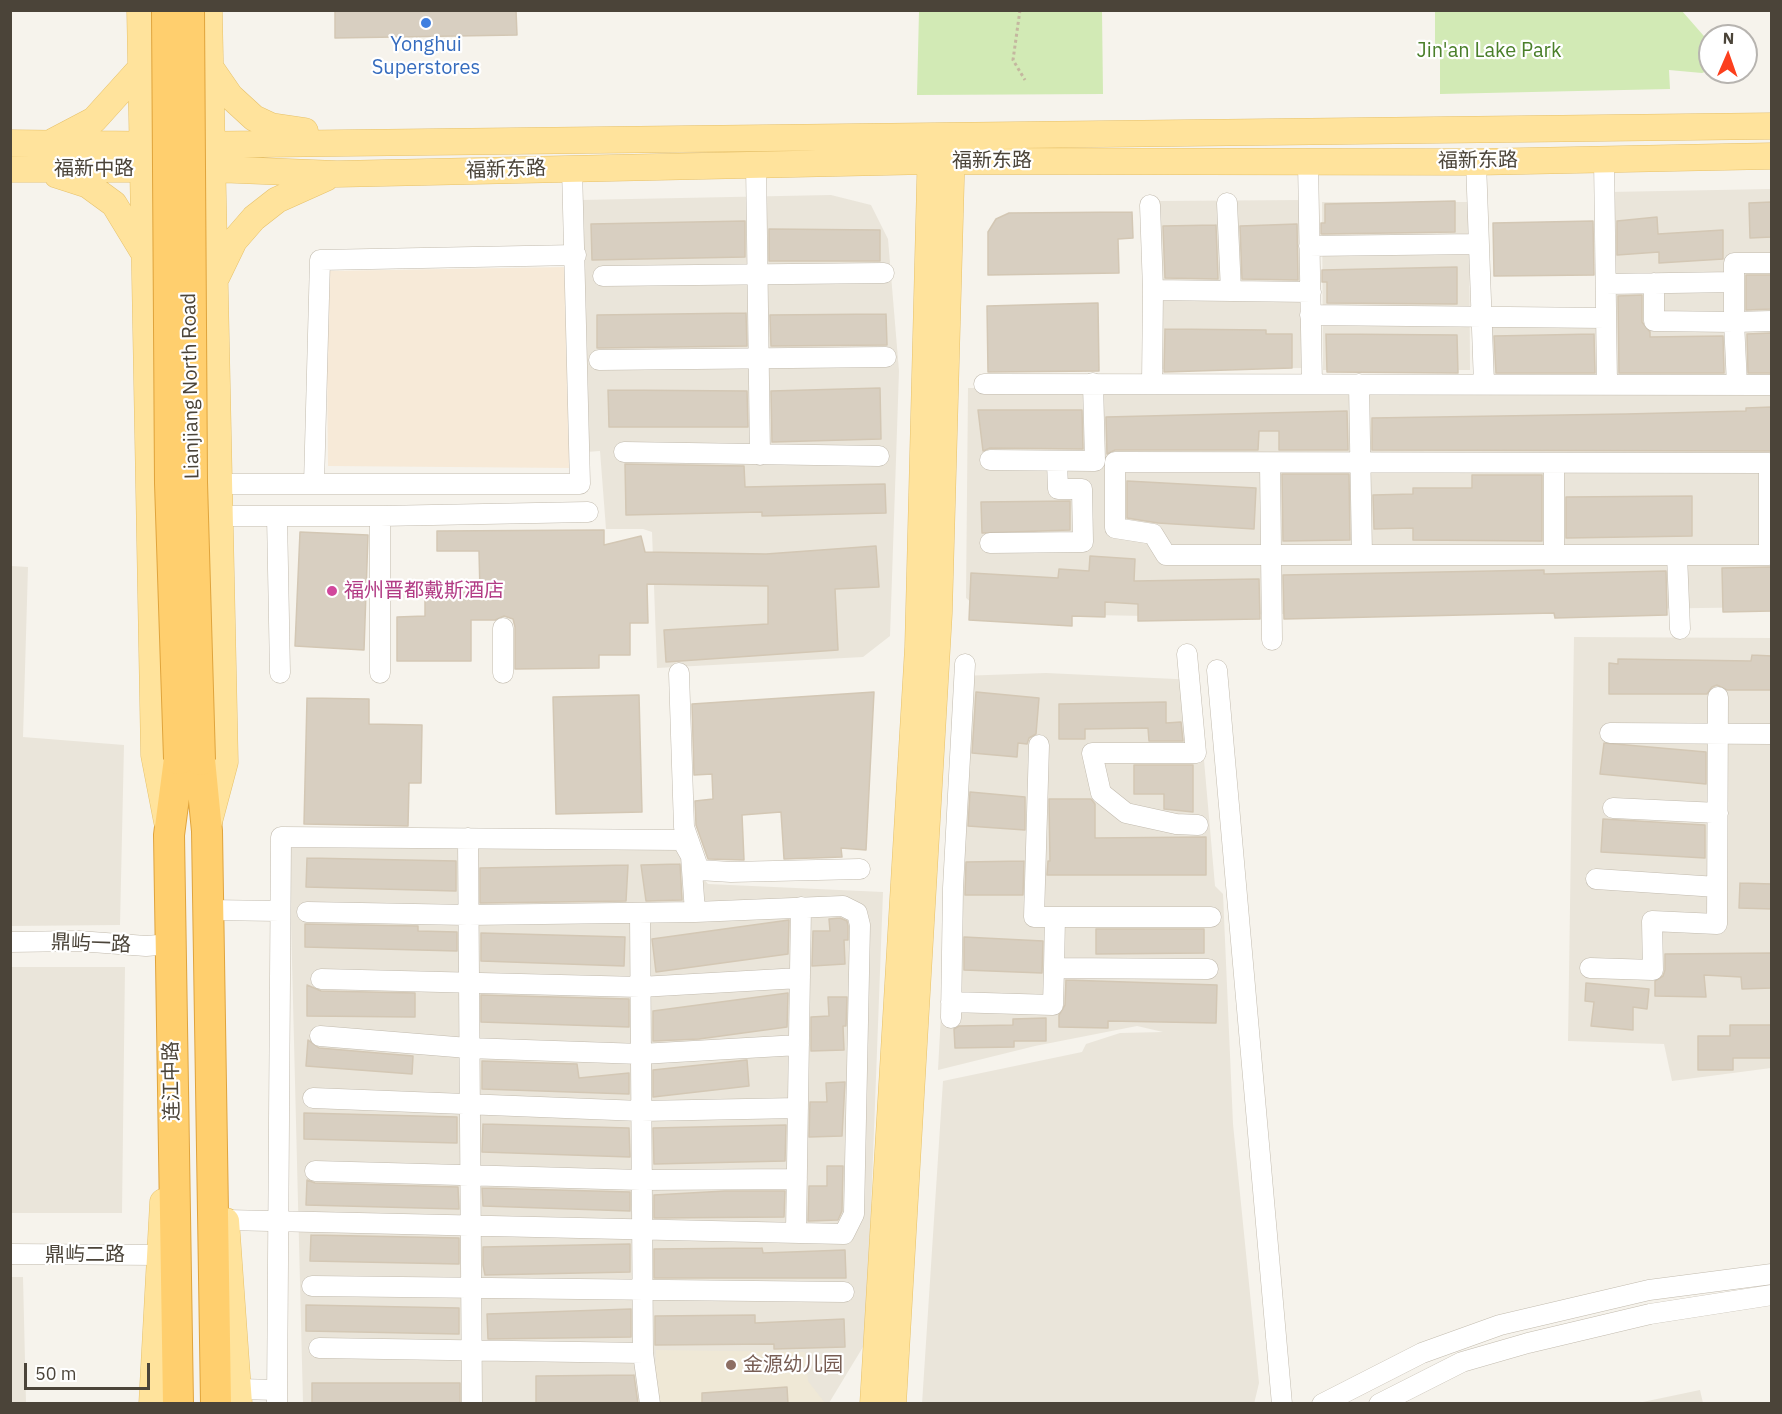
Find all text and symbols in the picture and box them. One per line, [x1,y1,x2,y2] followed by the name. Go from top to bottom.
[419,16,433,30] marker: Yonghui Superstores
[1698,24,1758,84] north arrow
[1722,28,1735,48] text: N
[372,33,480,80] place label: Yonghui Superstores
[1417,39,1561,63] park label: Jin'an Lake Park
[1438,148,1518,174] street label: 福新东路
[952,149,1032,173] street label: 福新东路
[54,157,134,181] street label: 福新中路
[466,157,546,183] street label: 福新东路
[177,293,205,479] street label: Lianjiang North Road
[344,579,504,603] place label: 福州晋都戴斯酒店
[325,584,339,598] marker: 福州晋都戴斯酒店
[51,931,131,957] street label: 鼎屿一路
[159,1041,185,1121] street label: 连江中路
[45,1243,125,1267] street label: 鼎屿二路
[27,1351,153,1389] scale bar
[743,1353,843,1377] place label: 金源幼儿园
[724,1358,738,1372] marker: 金源幼儿园
[35,1362,77,1385] text: 50 m

